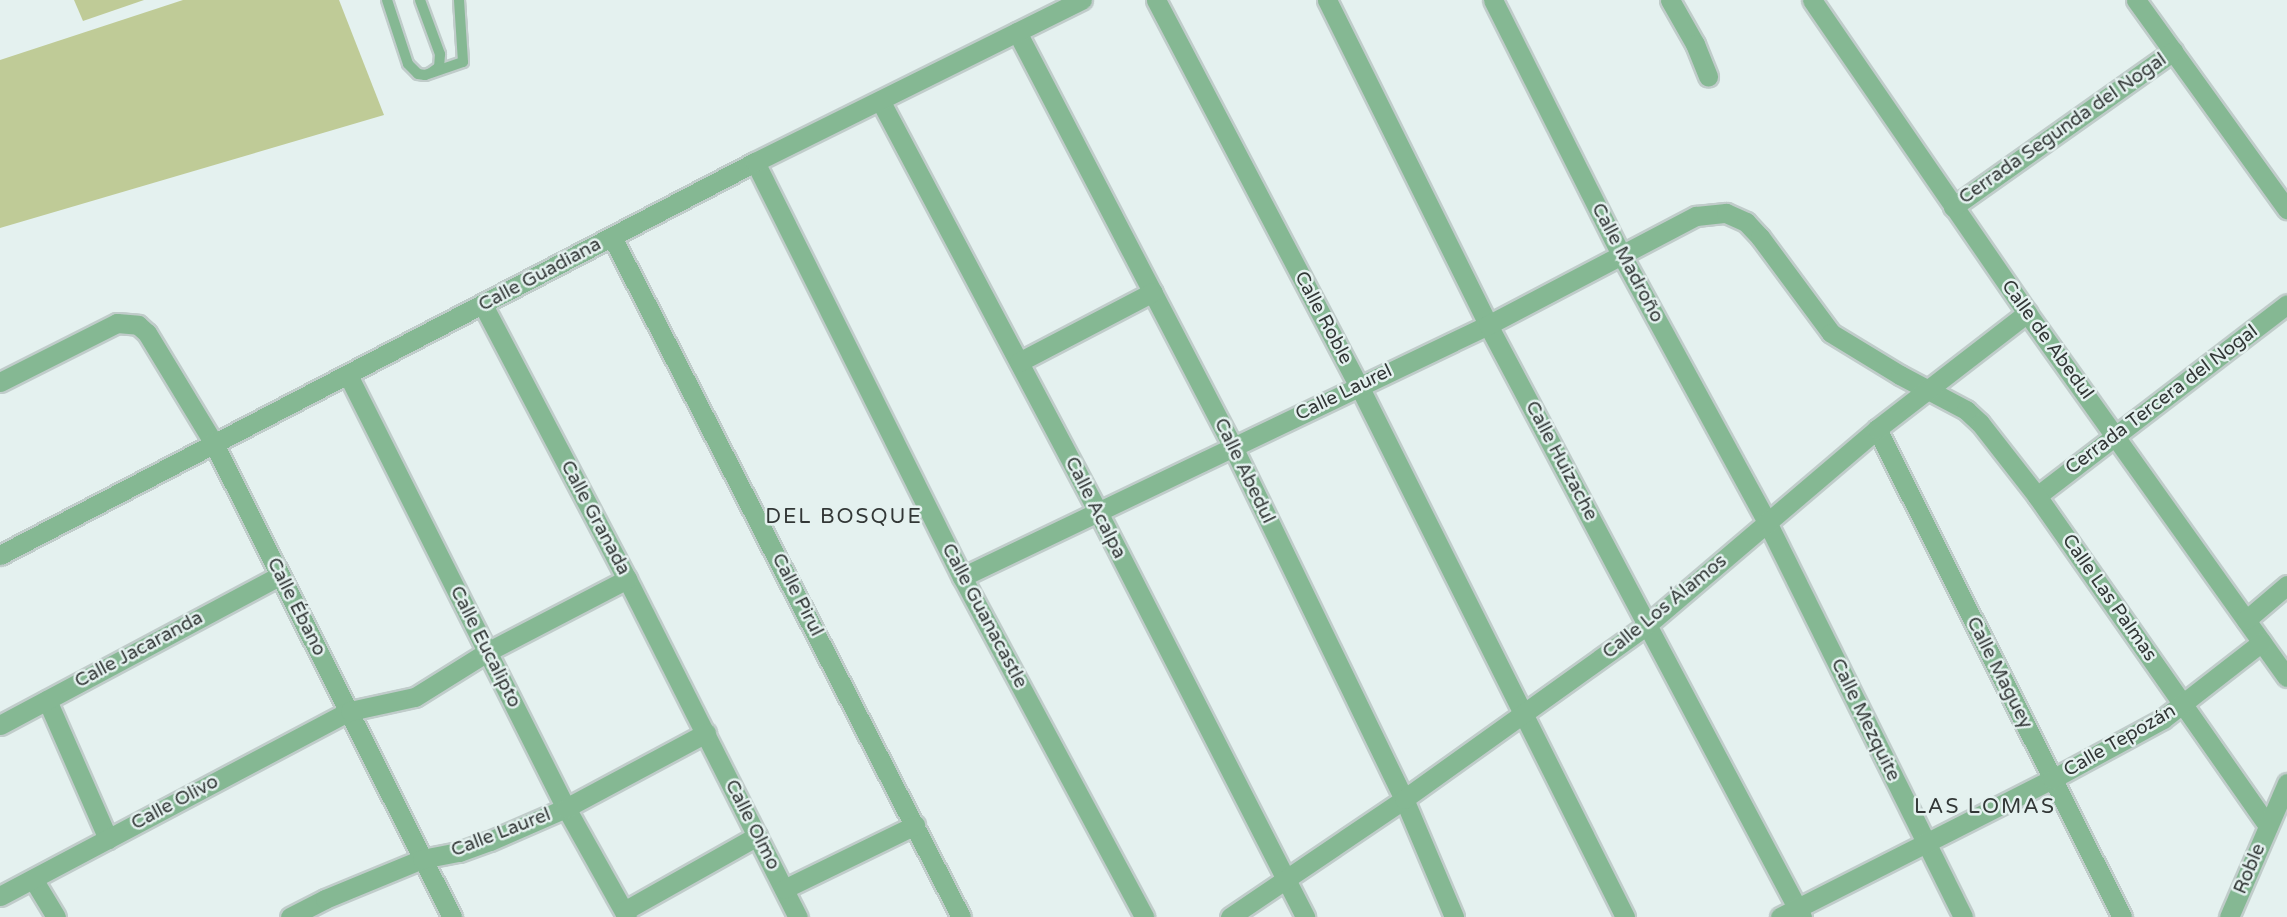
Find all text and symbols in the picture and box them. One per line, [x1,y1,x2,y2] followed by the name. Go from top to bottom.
[1955,49,2171,209] street label: Cerrada Segunda del Nogal
[1586,199,1668,327] street label: Calle Madroño
[475,233,605,317] street label: Calle Guadiana
[1289,268,1357,368] street label: Calle Roble
[1996,276,2098,404] street label: Calle de Abedul
[2061,320,2263,480] street label: Cerrada Tercera del Nogal
[1292,360,1396,426] street label: Calle Laurel
[1520,397,1602,525] street label: Calle Huizache
[1209,415,1279,527] street label: Calle Abedul
[1060,453,1130,563] street label: Calle Acalpa
[555,457,635,579] street label: Calle Granada
[766,504,922,530] district label: DEL BOSQUE
[2057,530,2161,666] street label: Calle Las Palmas
[936,540,1032,692] street label: Calle Guanacastle
[766,550,828,640] street label: Calle Pirul
[1598,550,1732,664] street label: Calle Los Álamos
[262,554,330,660] street label: Calle Ébano
[445,582,525,712] street label: Calle Eucalipto
[71,607,207,693] street label: Calle Jacaranda
[1961,613,2037,733] street label: Calle Maguey
[1825,655,1905,785] street label: Calle Mezquite
[2060,700,2180,782] street label: Calle Tepozán
[128,771,222,835] street label: Calle Olivo
[720,776,784,874] street label: Calle Olmo
[1915,794,2055,820] district label: LAS LOMAS
[448,804,554,862] street label: Calle Laurel
[2229,840,2271,898] street label: Roble

